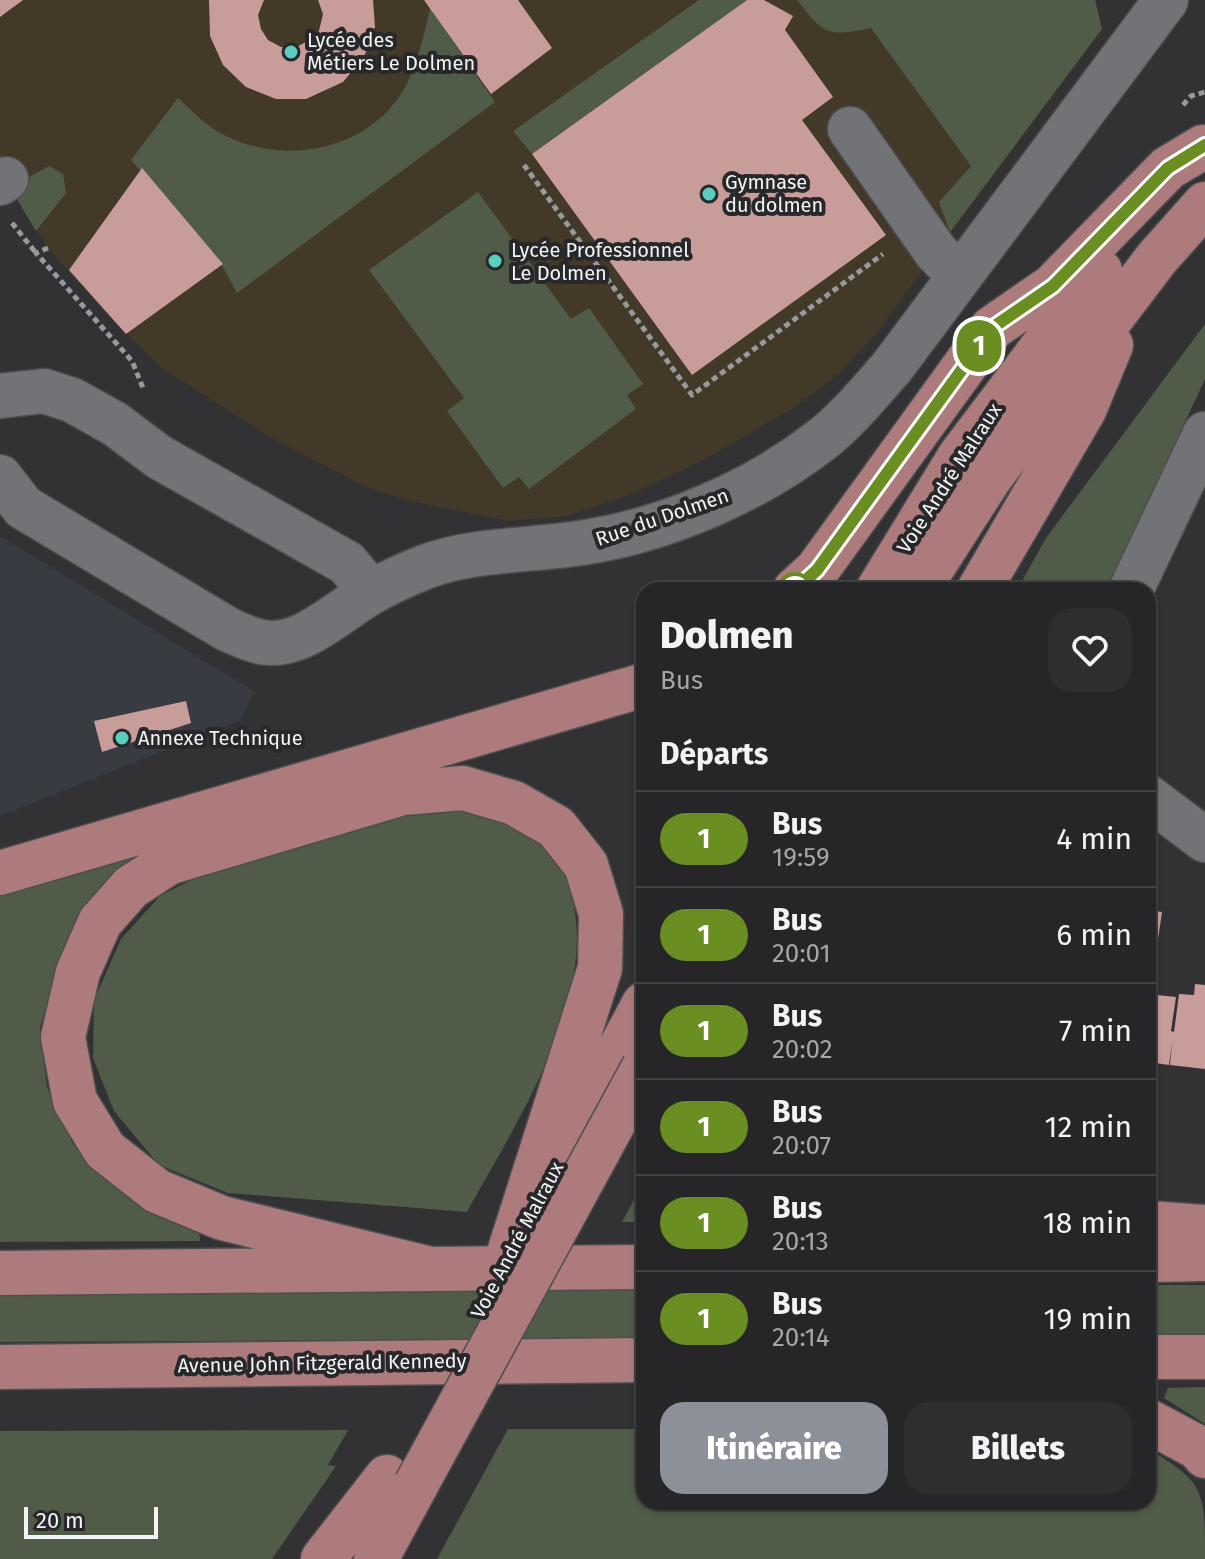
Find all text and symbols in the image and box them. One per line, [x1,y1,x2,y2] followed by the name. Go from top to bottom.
[307,28,475,75] place label: Lycée des Métiers Le Dolmen
[282,43,300,61] marker: Lycée des Métiers Le Dolmen
[725,170,823,217] place label: Gymnase du dolmen
[700,185,718,203] marker: Gymnase du dolmen
[511,238,689,285] place label: Lycée Professionnel Le Dolmen
[486,252,504,270] marker: Lycée Professionnel Le Dolmen
[953,320,1005,372] line badge: 1
[973,329,986,362] text: 1
[892,398,1007,557] street label: Voie André Malraux
[592,483,732,551] street label: Rue du Dolmen
[778,573,812,607] unlabelled marker
[1048,608,1132,692] button: heart
[660,612,793,658] text: Dolmen
[660,665,703,696] text: Bus
[138,726,303,750] place label: Annexe Technique
[113,729,131,747] marker: Annexe Technique
[660,736,768,772] text: Départs
[772,806,822,842] text: Bus
[1056,821,1132,857] text: 4 min
[698,822,711,855] text: 1
[772,842,830,873] text: 19:59
[772,902,822,938] text: Bus
[1056,917,1132,953] text: 6 min
[698,918,711,951] text: 1
[772,938,831,969] text: 20:01
[772,998,822,1034] text: Bus
[1059,1013,1132,1049] text: 7 min
[698,1014,711,1047] text: 1
[772,1034,833,1065] text: 20:02
[772,1094,822,1130] text: Bus
[1044,1109,1132,1145] text: 12 min
[698,1110,711,1143] text: 1
[772,1130,831,1161] text: 20:07
[466,1157,569,1322] street label: Voie André Malraux
[772,1190,822,1226] text: Bus
[1043,1205,1132,1241] text: 18 min
[698,1206,711,1239] text: 1
[772,1226,829,1257] text: 20:13
[772,1286,822,1322] text: Bus
[1044,1301,1132,1337] text: 19 min
[698,1302,711,1335] text: 1
[772,1322,830,1353] text: 20:14
[177,1348,467,1378] street label: Avenue John Fitzgerald Kennedy
[660,1402,888,1494] button: Itinéraire
[904,1402,1132,1494] button: Billets
[24,1503,158,1539] scale bar
[36,1507,84,1534] text: 20 m

